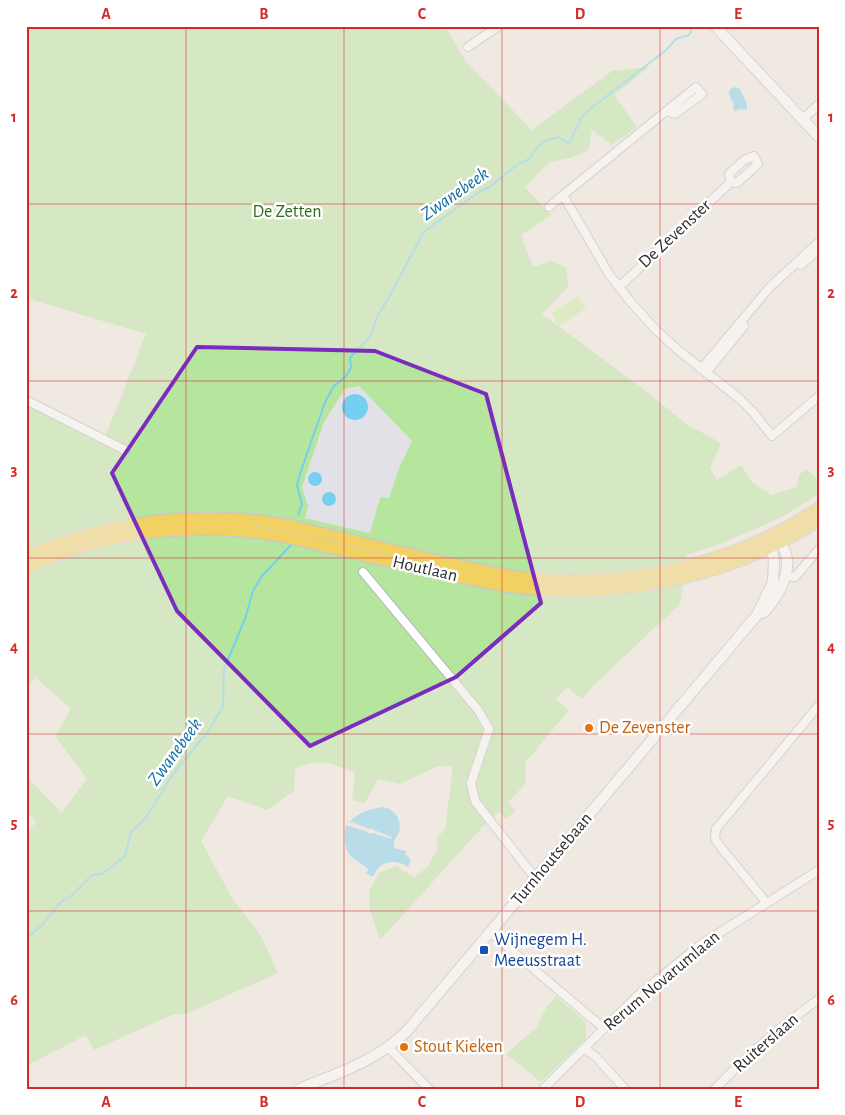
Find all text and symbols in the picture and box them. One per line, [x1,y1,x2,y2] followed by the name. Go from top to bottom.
[101,6,111,22] text: A
[259,6,269,22] text: B
[418,6,427,22] text: C
[575,6,586,22] text: D
[734,6,742,22] text: E
[11,109,17,125] text: 1
[828,109,834,125] text: 1
[418,164,492,224] water label: Zwanebeek
[635,196,715,272] street label: De Zevenster
[252,203,322,221] park label: De Zetten
[10,285,18,301] text: 2
[827,285,835,301] text: 2
[11,462,18,478] text: 3
[828,462,835,478] text: 3
[391,553,459,585] street label: Houtlaan
[10,639,18,655] text: 4
[827,639,835,655] text: 4
[144,715,206,789] water label: Zwanebeek
[599,719,691,737] place label: De Zevenster
[583,722,595,734] marker: De Zevenster
[508,809,596,909] street label: Turnhoutsebaan
[11,815,18,831] text: 5
[828,815,835,831] text: 5
[601,927,723,1035] street label: Rerum Novarumlaan
[494,931,587,970] place label: Wijnegem H. Meeusstraat
[478,944,490,956] marker: Wijnegem H. Meeusstraat
[10,992,18,1008] text: 6
[827,992,835,1008] text: 6
[730,1010,802,1076] street label: Ruiterslaan
[414,1038,503,1056] place label: Stout Kieken
[398,1041,410,1053] marker: Stout Kieken
[101,1094,111,1110] text: A
[259,1094,269,1110] text: B
[418,1094,427,1110] text: C
[575,1094,586,1110] text: D
[734,1094,742,1110] text: E

